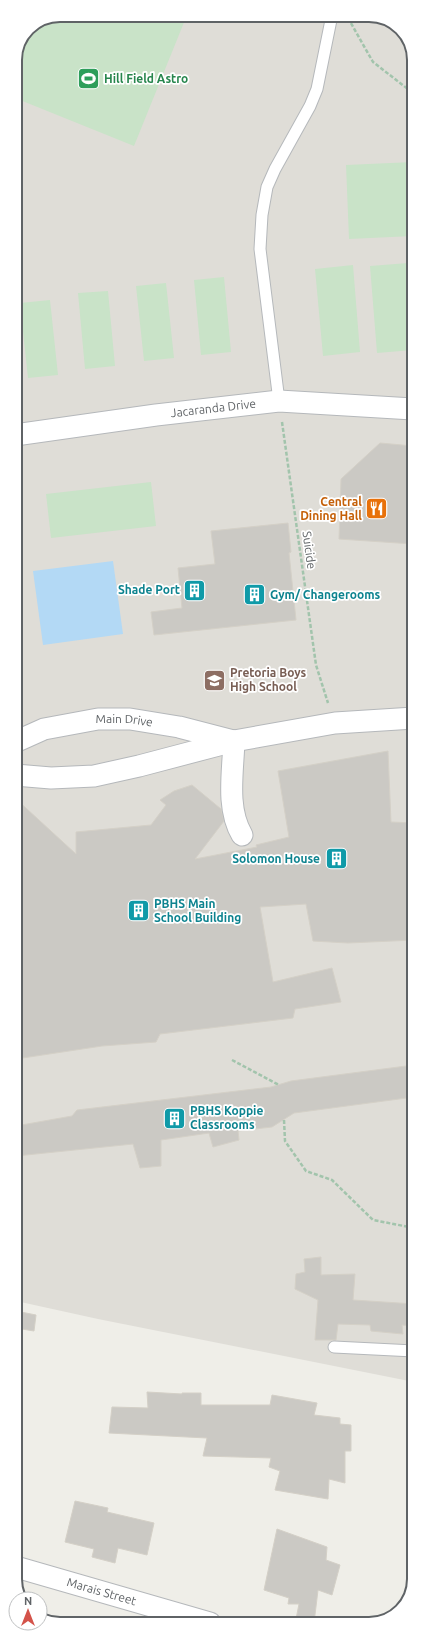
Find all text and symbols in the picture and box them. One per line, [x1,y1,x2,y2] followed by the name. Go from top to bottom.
[75,66,101,92] sports icon: Hill Field Astro
[104,72,188,85] place label: Hill Field Astro
[170,397,256,419] street label: Jacaranda Drive
[300,495,362,522] place label: Central Dining Hall
[364,496,390,522] restaurant icon: Central Dining Hall
[300,530,319,570] street label: Suicide
[182,577,208,603] building icon: Shade Port
[241,582,267,608] building icon: Gym/ Changerooms
[118,583,180,596] place label: Shade Port
[270,588,381,601] place label: Gym/ Changerooms
[230,666,307,693] place label: Pretoria Boys High School
[201,667,227,693] school or university icon: Pretoria Boys High School
[96,712,154,729] street label: Main Drive
[323,846,349,872] building icon: Solomon House
[232,852,320,865] place label: Solomon House
[154,897,241,924] place label: PBHS Main School Building
[125,898,151,924] building icon: PBHS Main School Building
[190,1104,263,1131] place label: PBHS Koppie Classrooms
[161,1105,187,1131] building icon: PBHS Koppie Classrooms
[65,1575,138,1607] street label: Marais Street
[8,1591,48,1631] north arrow
[24,1595,32,1607] text: N

